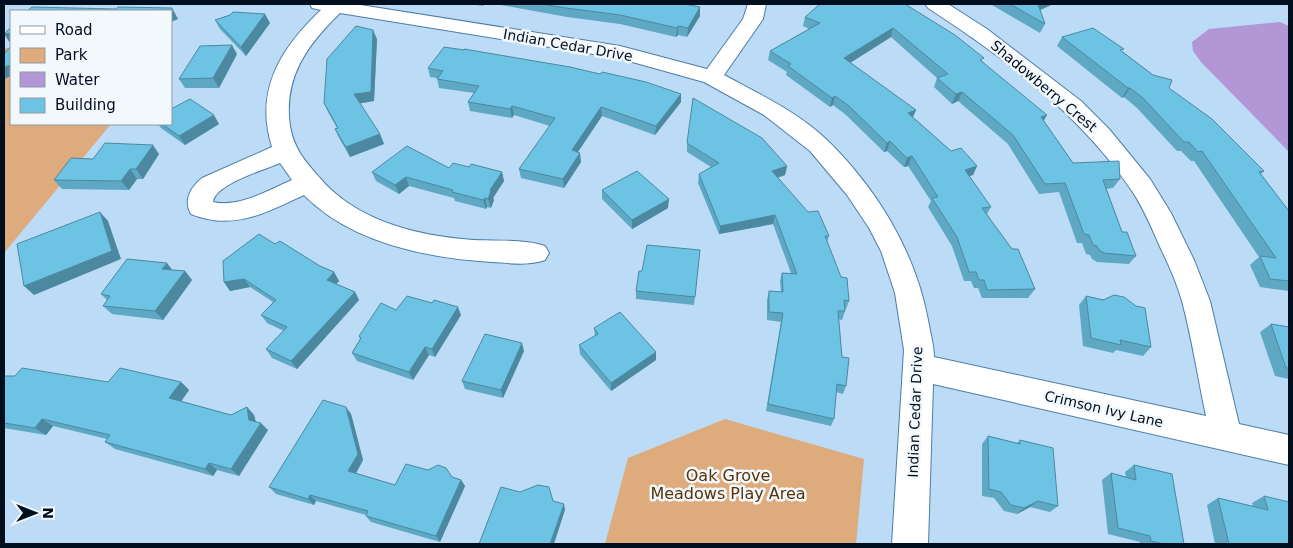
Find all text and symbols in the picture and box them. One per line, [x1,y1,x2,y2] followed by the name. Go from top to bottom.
[10,10,172,125] legend
[55,21,93,39] text: Road
[502,26,634,64] street label: Indian Cedar Drive
[988,37,1101,135] street label: Shadowberry Crest
[55,46,88,64] text: Park
[55,71,100,89] text: Water
[55,96,116,114] text: Building
[905,346,925,478] street label: Indian Cedar Drive
[1043,388,1165,430] street label: Crimson Ivy Lane
[650,466,806,503] park label: Oak Grove Meadows Play Area
[10,488,60,538] north arrow
[40,507,56,519] text: N

